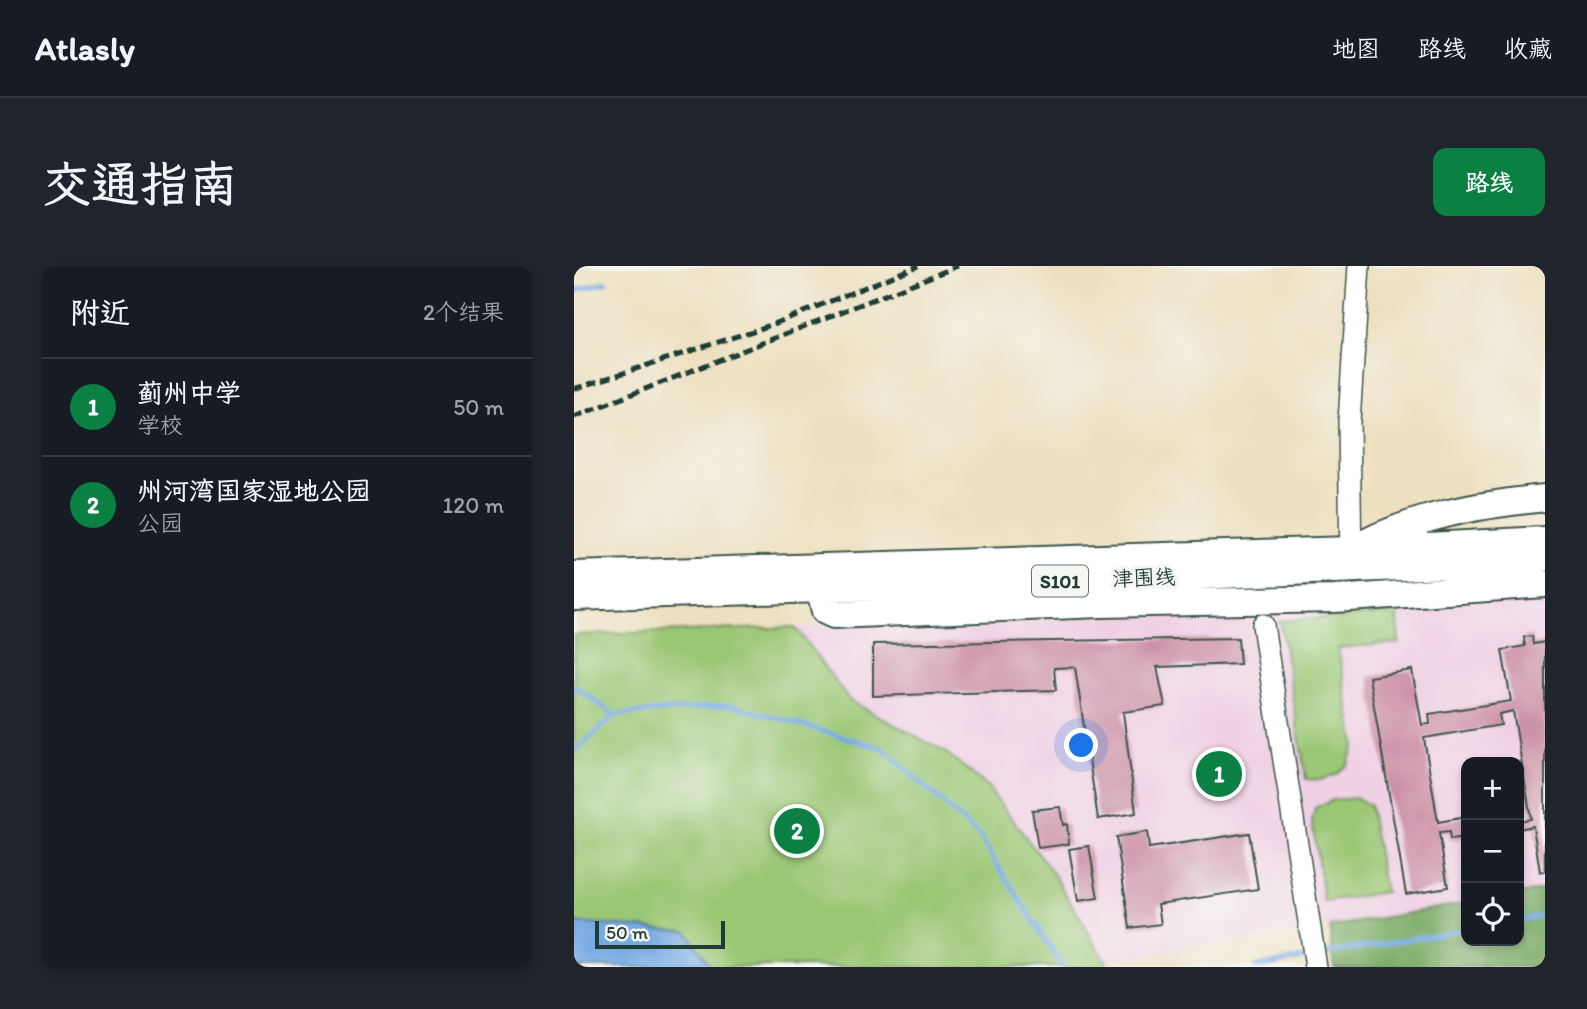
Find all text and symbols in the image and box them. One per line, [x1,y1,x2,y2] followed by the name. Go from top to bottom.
[35,29,135,68] text: Atlasly
[1332,34,1380,63] text: 地图
[1418,34,1466,63] text: 路线
[1504,34,1552,63] text: 收藏
[1433,148,1545,216] button: 路线
[42,154,238,213] text: 交通指南
[70,294,130,331] text: 附近
[423,298,504,326] text: 2个结果
[137,377,241,409] text: 蓟州中学
[88,393,98,421] text: 1
[453,393,504,421] text: 50 m
[137,411,183,439] text: 学校
[137,475,371,507] text: 州河湾国家湿地公园
[87,491,99,519] text: 2
[443,491,504,519] text: 120 m
[137,509,183,537] text: 公园
[1112,564,1176,591] street label: 津围线
[1032,566,1088,596] road number: S101
[1064,728,1098,762] your location
[1196,748,1242,800] pin: 1
[1461,757,1524,946] map controls
[1461,757,1524,820] button: +
[774,805,820,857] pin: 2
[1461,820,1524,883] button: −
[1461,883,1524,946] button: locate
[595,918,724,950] scale bar
[606,921,648,944] text: 50 m

